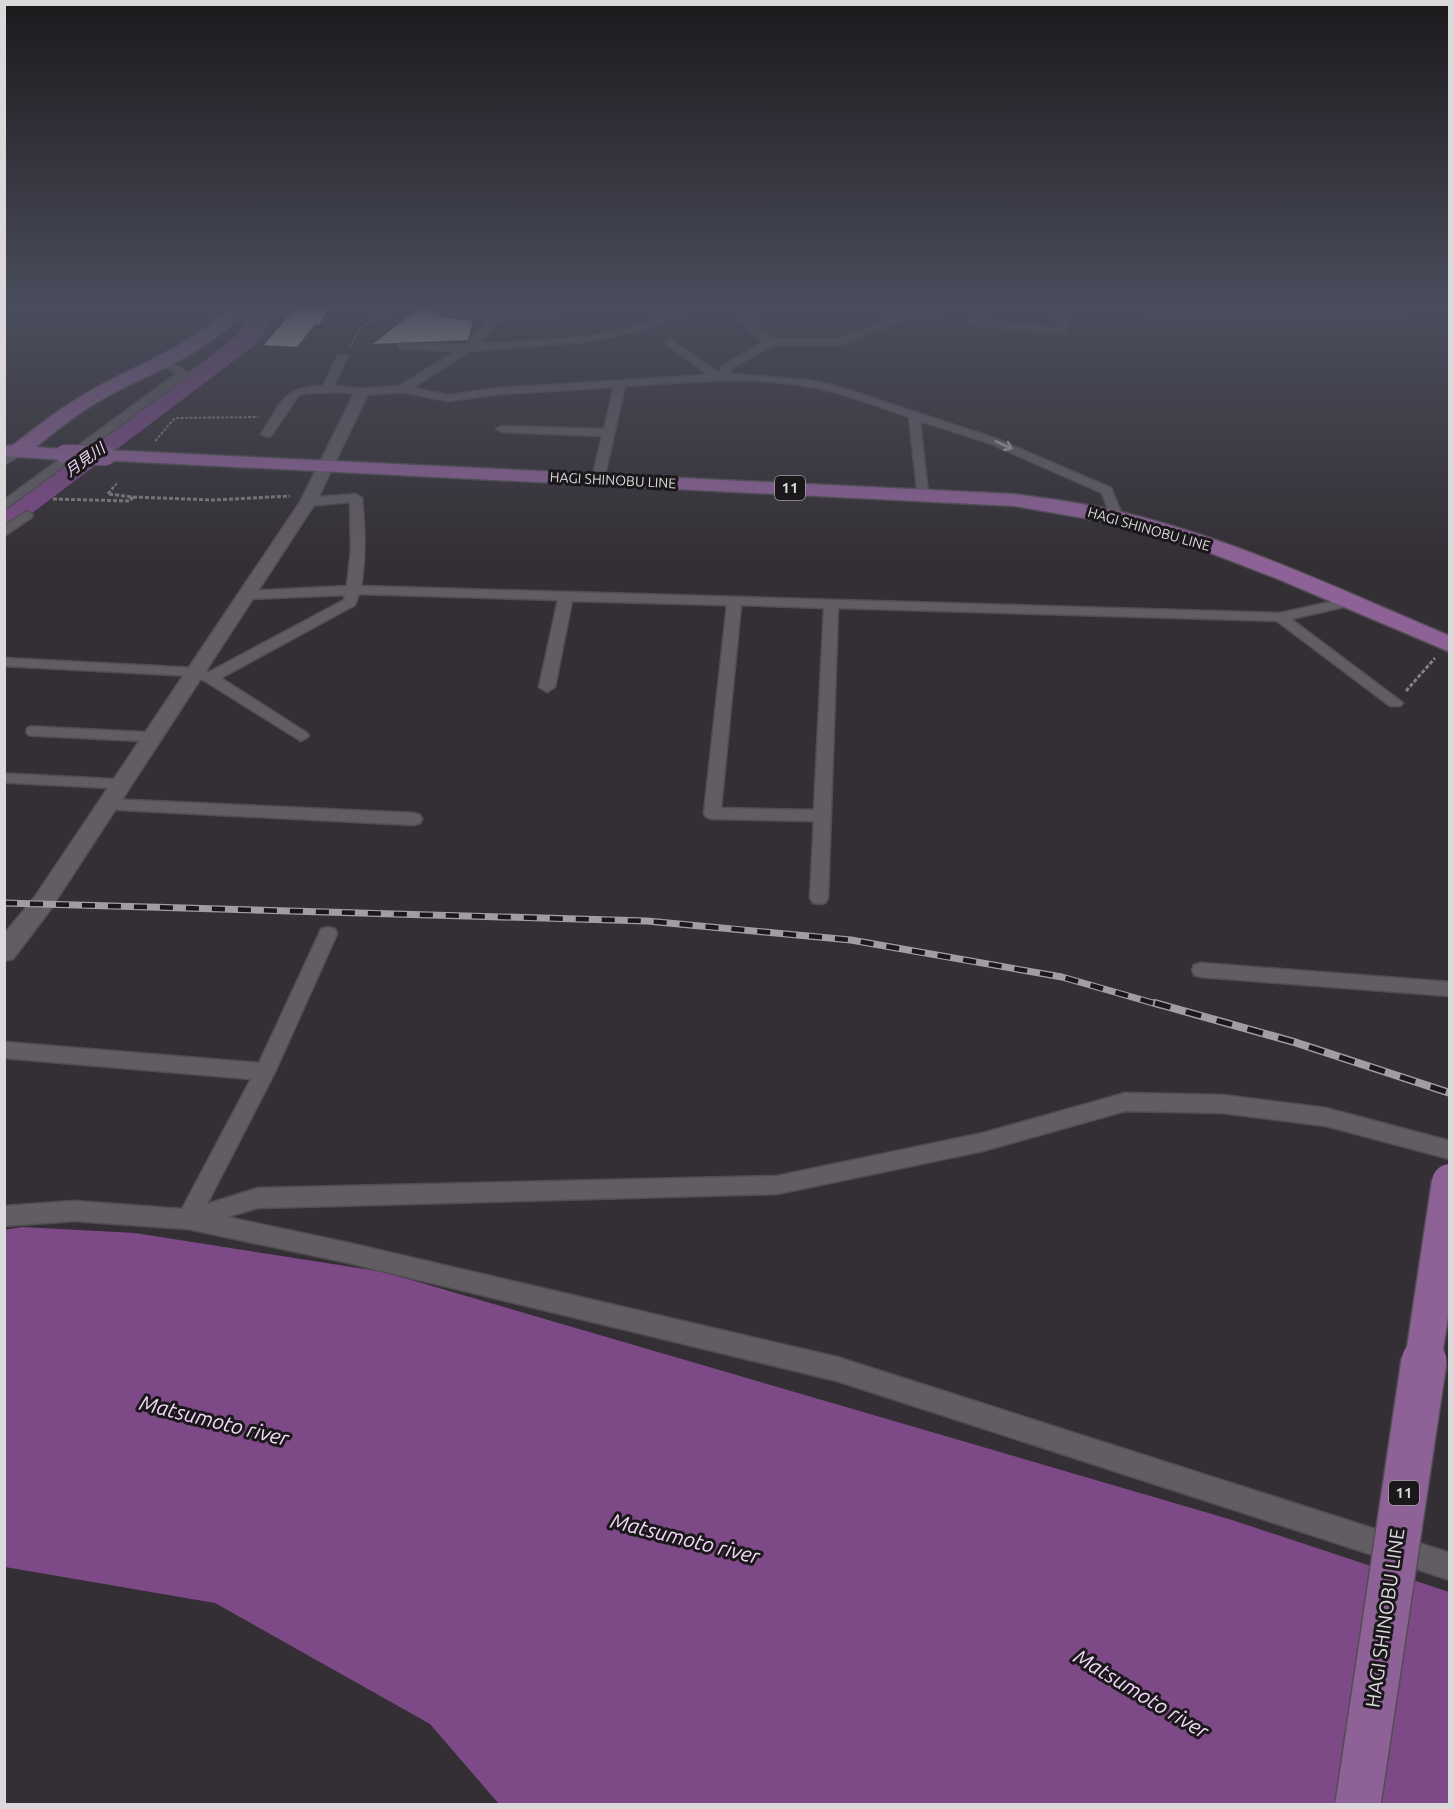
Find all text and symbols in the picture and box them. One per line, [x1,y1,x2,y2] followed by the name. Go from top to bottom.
[62,438,110,480] water label: 月見川
[995,440,1013,452] one-way arrow
[549,469,677,491] street label: HAGI SHINOBU LINE
[775,476,805,500] road number: 11
[1086,504,1212,554] street label: HAGI SHINOBU LINE
[137,1390,292,1450] water label: Matsumoto river
[1389,1481,1419,1505] road number: 11
[608,1508,763,1568] water label: Matsumoto river
[1361,1527,1408,1709] street label: HAGI SHINOBU LINE
[1070,1643,1214,1743] water label: Matsumoto river

